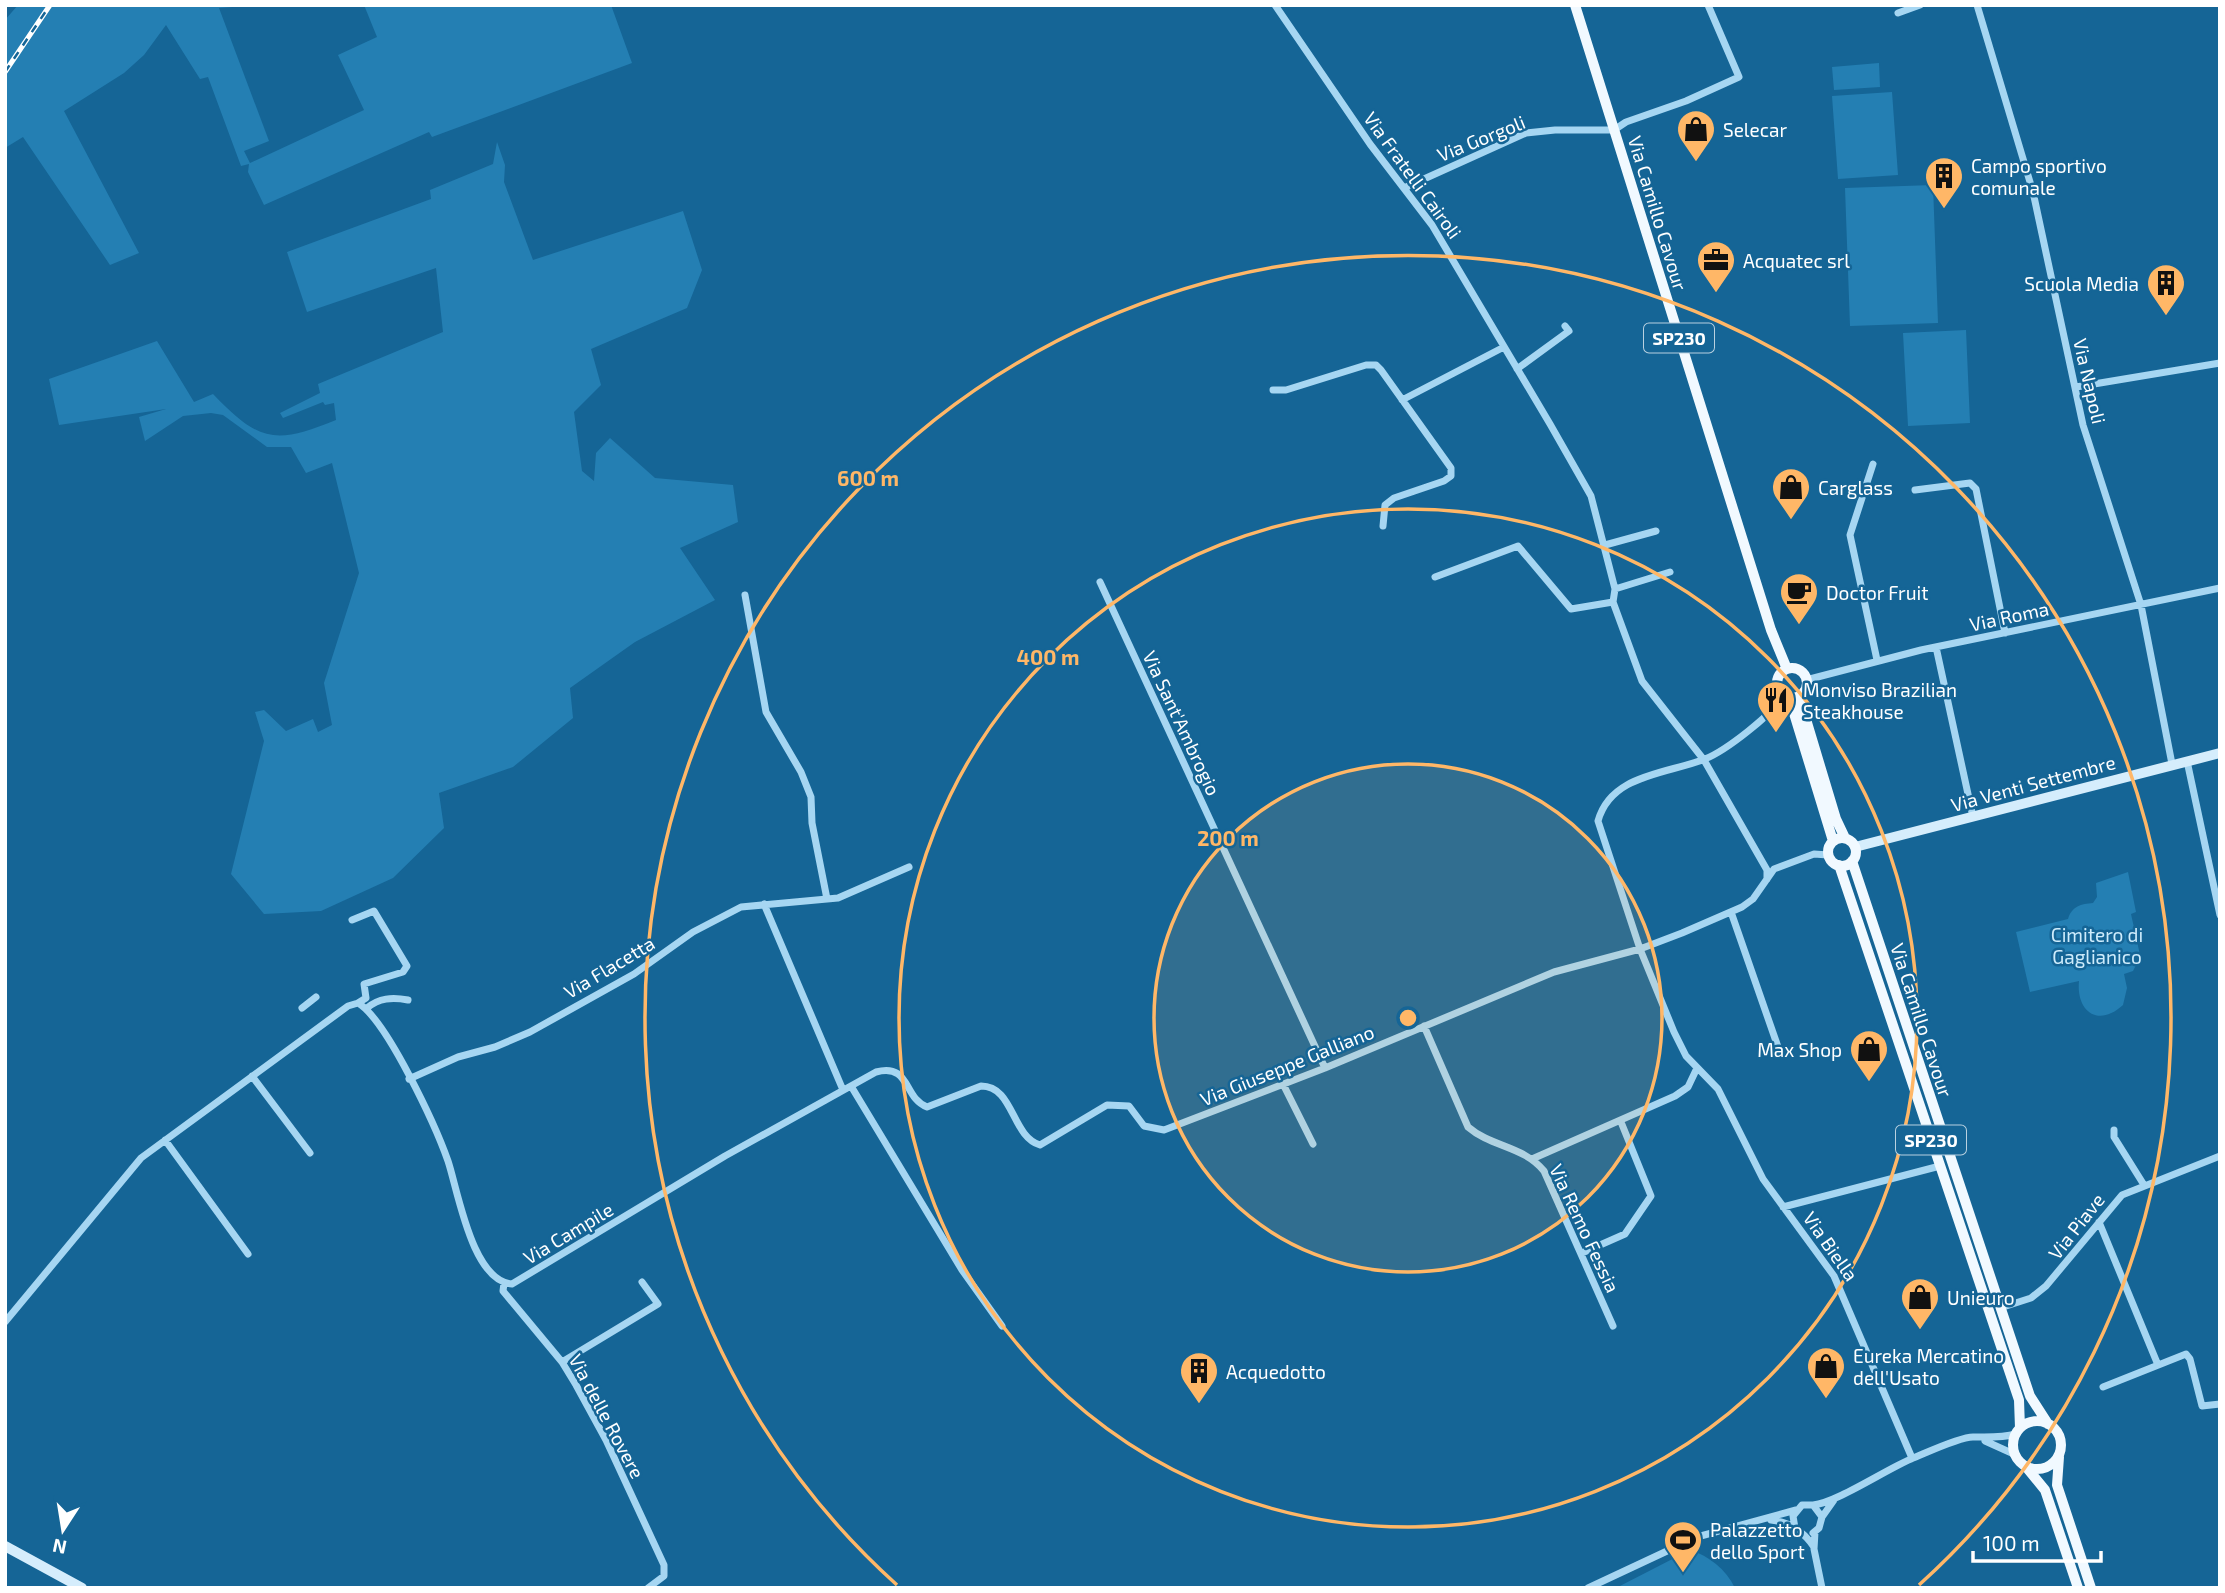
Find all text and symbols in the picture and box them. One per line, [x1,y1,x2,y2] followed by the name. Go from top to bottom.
[1359,107,1467,243] street label: Via Fratelli Cairoli
[1675,108,1717,163] shop icon: Selecar
[1434,110,1528,166] street label: Via Gorgoli
[1723,118,1787,141] place label: Selecar
[1624,133,1693,293] street label: Via Camillo Cavour
[1971,154,2107,199] place label: Campo sportivo comunale
[1923,155,1965,210] building icon: Campo sportivo comunale
[1695,239,1737,294] office icon: Acquatec srl
[1743,249,1850,272] place label: Acquatec srl
[2145,262,2187,317] building icon: Scuola Media
[2024,272,2139,295] place label: Scuola Media
[1644,324,1714,352] road number: SP230
[2069,336,2111,426] street label: Via Napoli
[837,465,899,490] text: 600 m
[1770,466,1812,521] shop icon: Carglass
[1818,476,1893,499] place label: Carglass
[1778,571,1820,626] cafe icon: Doctor Fruit
[1826,581,1929,604] place label: Doctor Fruit
[1967,596,2051,636] street label: Via Roma
[1017,644,1079,669] text: 400 m
[1138,647,1226,799] street label: Via Sant'Ambrogio
[1803,678,1957,723] place label: Monviso Brazilian Steakhouse
[1755,679,1797,734] restaurant icon: Monviso Brazilian Steakhouse
[1948,750,2118,816] street label: Via Venti Settembre
[1197,825,1259,850] text: 200 m
[2051,923,2143,968] park label: Cimitero di Gaglianico
[560,931,658,1003] street label: Via Flacetta
[1886,940,1958,1100] street label: Via Camillo Cavour
[1396,1006,1420,1030] centre of rings
[1197,1020,1377,1110] street label: Via Giuseppe Galliano
[1848,1028,1890,1083] shop icon: Max Shop
[1757,1038,1842,1061] place label: Max Shop
[1896,1126,1966,1154] road number: SP230
[1545,1160,1625,1296] street label: Via Remo Fessia
[2043,1188,2109,1264] street label: Via Piave
[519,1197,617,1269] street label: Via Campile
[1799,1207,1863,1285] street label: Via Biella
[1899,1276,1941,1331] shop icon: Unieuro
[1947,1286,2015,1309] place label: Unieuro
[1853,1344,2004,1389] place label: Eureka Mercatino dell'Usato
[1805,1345,1847,1400] shop icon: Eureka Mercatino dell'Usato
[564,1350,650,1482] street label: Via delle Rovere
[1178,1350,1220,1405] building icon: Acquedotto
[1226,1360,1326,1383] place label: Acquedotto
[28,1495,98,1565] north arrow
[1710,1518,1805,1563] place label: Palazzetto dello Sport
[1662,1519,1704,1574] sports icon: Palazzetto dello Sport
[1973,1520,2101,1564] scale bar
[1983,1530,2040,1555] text: 100 m
[50,1534,68,1560] text: N

